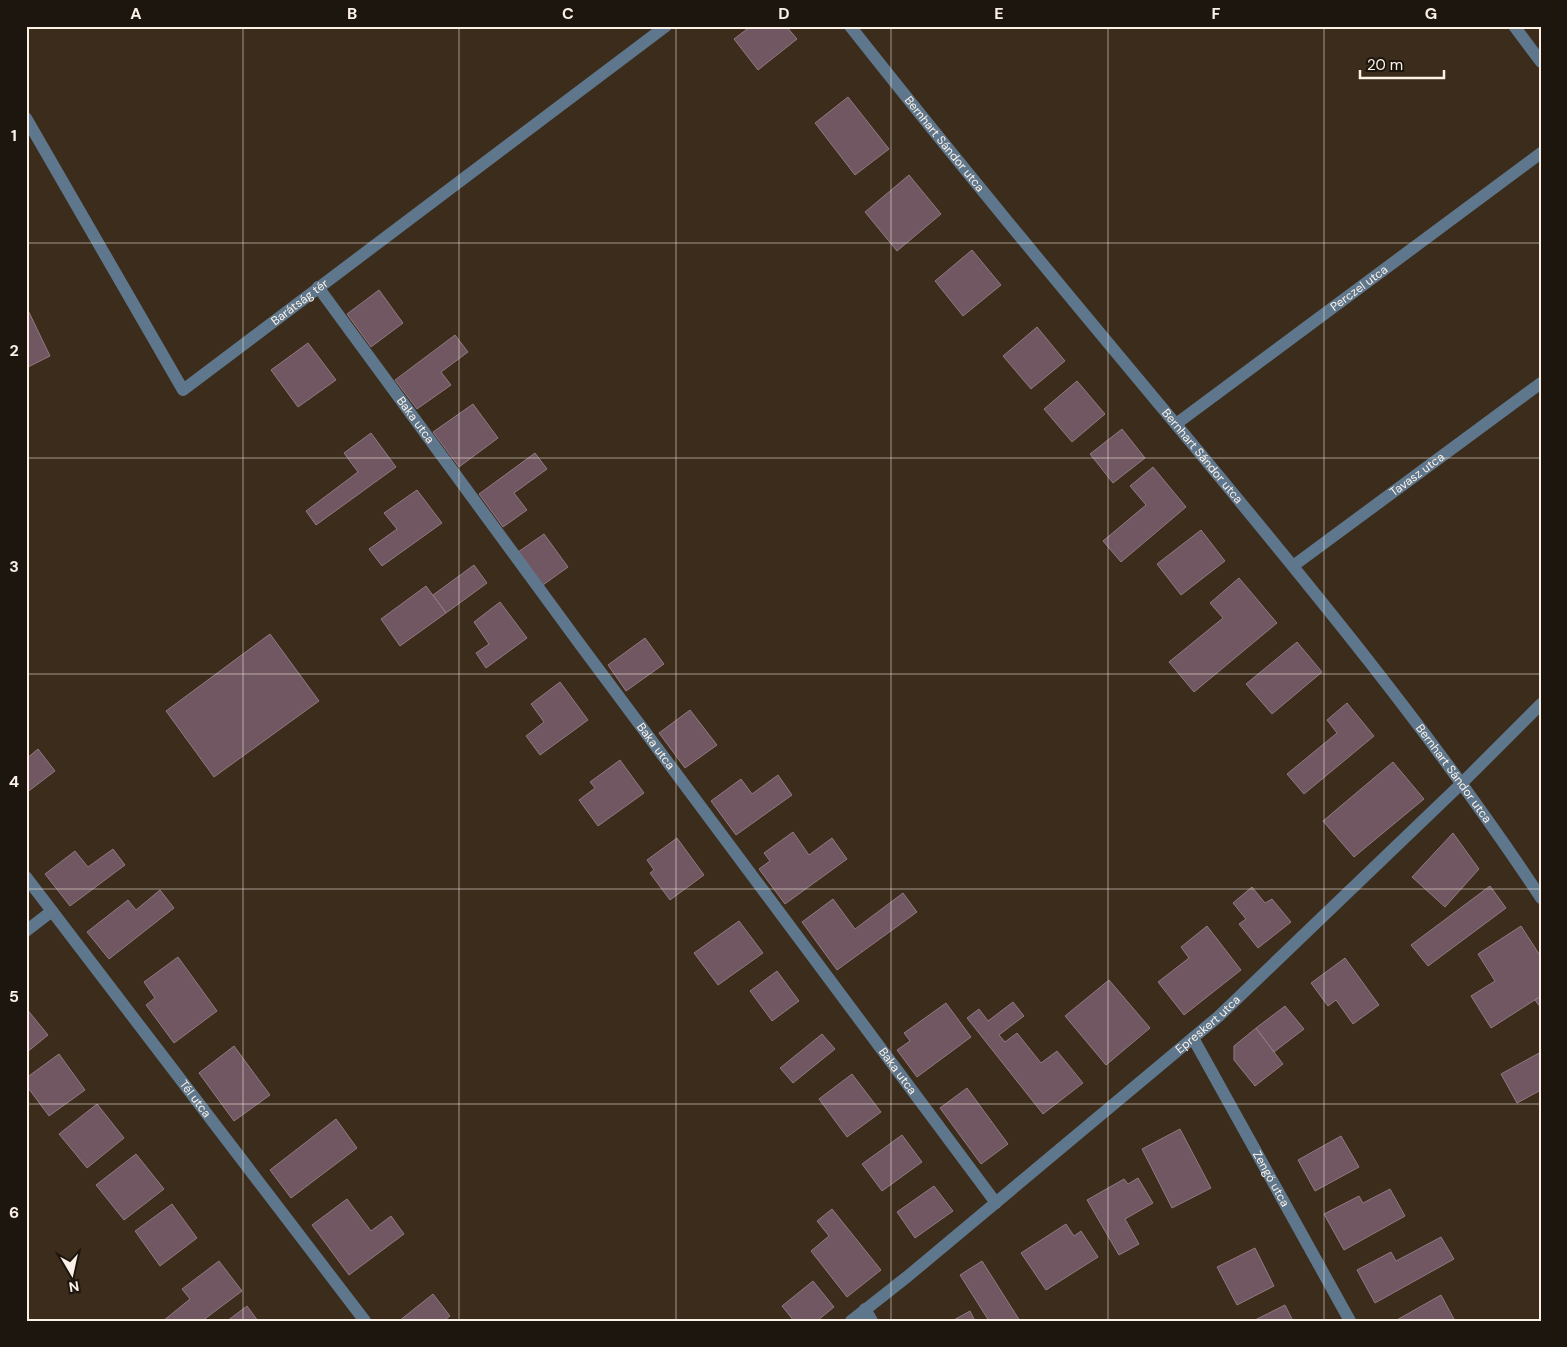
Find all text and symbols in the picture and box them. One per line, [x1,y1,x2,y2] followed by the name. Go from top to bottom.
[130,3,142,24] text: A
[347,3,357,24] text: B
[562,3,574,24] text: C
[778,3,790,24] text: D
[994,3,1004,24] text: E
[1212,3,1221,24] text: F
[1425,3,1437,24] text: G
[1360,48,1443,80] scale bar
[1367,55,1403,75] text: 20 m
[901,93,988,195] street label: Bernhart Sándor utca
[11,125,17,146] text: 1
[1327,262,1391,315] street label: Perczel utca
[268,275,332,329] street label: Barátság tér
[9,340,19,361] text: 2
[393,393,438,447] street label: Baka utca
[1158,405,1246,507] street label: Bernhart Sándor utca
[1386,449,1448,500] street label: Tavasz utca
[9,556,19,577] text: 3
[633,720,678,773] street label: Baka utca
[1412,721,1495,826] street label: Bernhart Sándor utca
[9,771,19,792] text: 4
[9,986,19,1007] text: 5
[1172,992,1244,1057] street label: Epreskert utca
[875,1044,920,1098] street label: Baka utca
[176,1077,215,1121] street label: Tél utca
[1249,1148,1293,1210] street label: Zengő utca
[9,1202,19,1223] text: 6
[48,1250,98,1300] north arrow
[68,1277,80,1297] text: N

